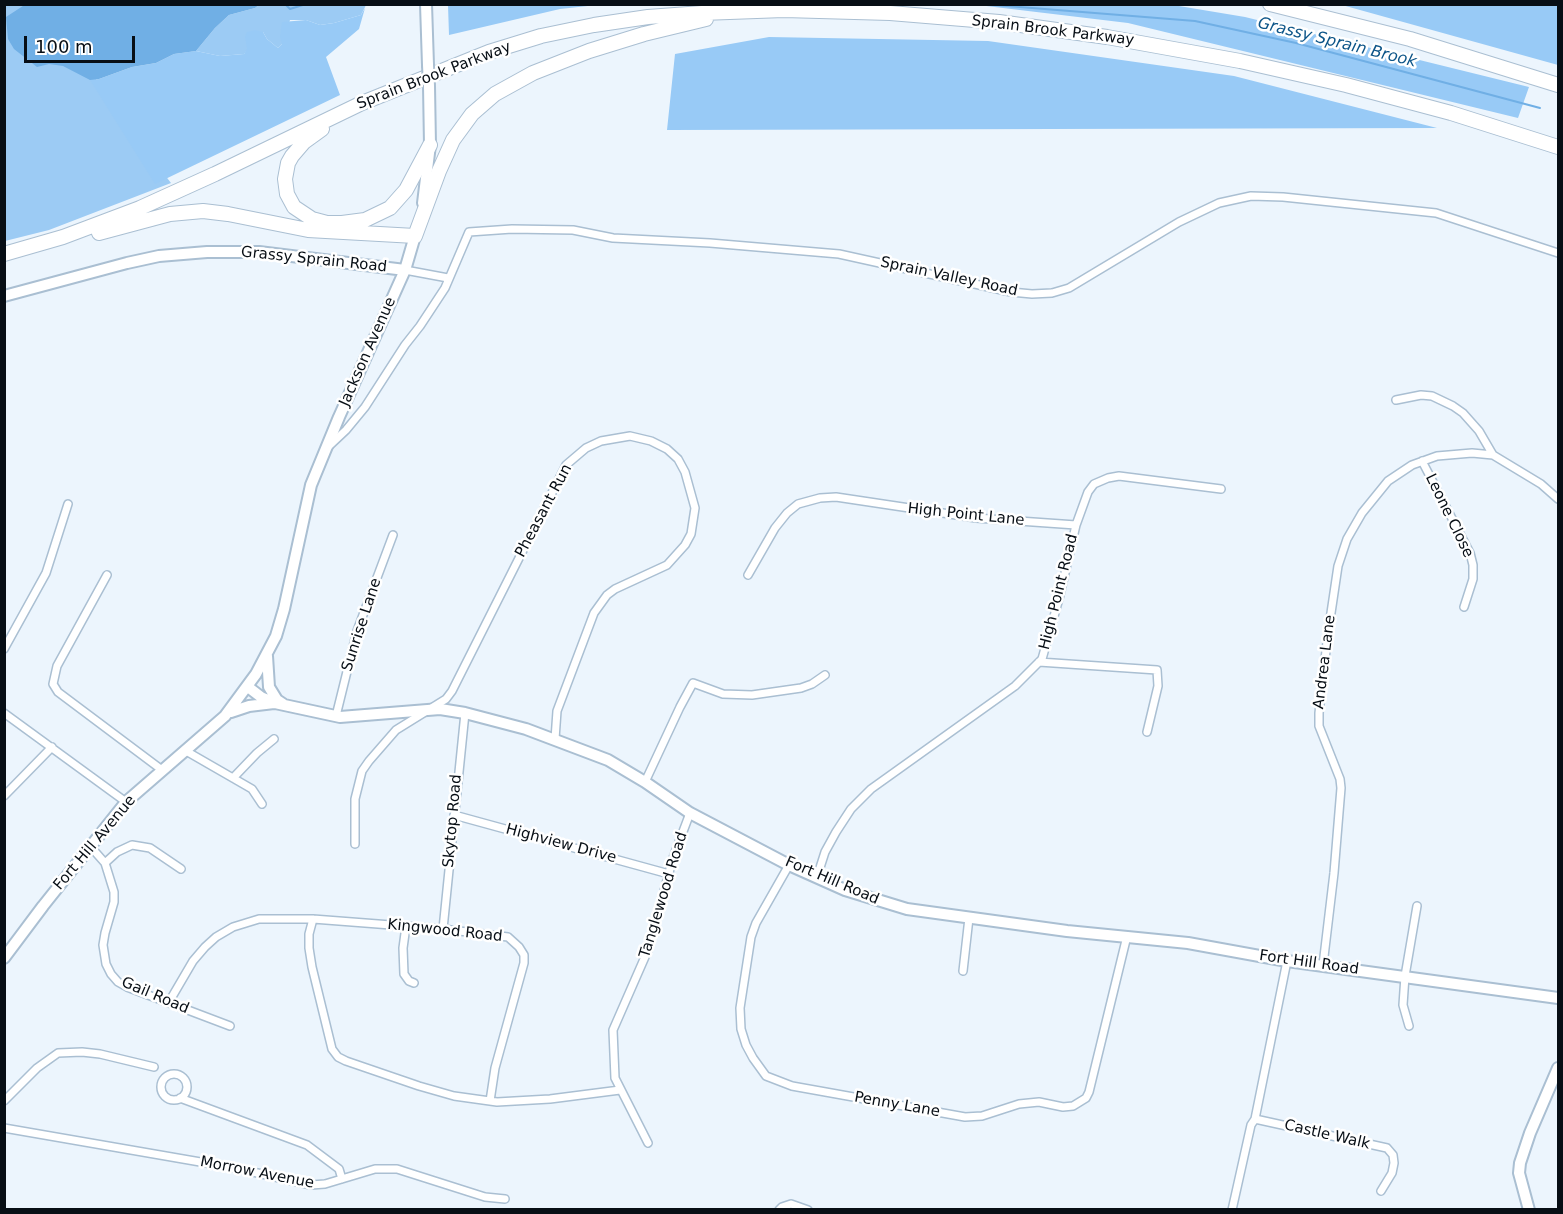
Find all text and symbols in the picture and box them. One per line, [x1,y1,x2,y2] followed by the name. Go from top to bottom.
[971,12,1135,50] street label: Sprain Brook Parkway
[1256,14,1418,72] water label: Grassy Sprain Brook
[27,24,138,62] scale bar
[35,36,93,57] text: 100 m
[354,38,514,114] street label: Sprain Brook Parkway
[240,243,388,277] street label: Grassy Sprain Road
[879,254,1019,300] street label: Sprain Valley Road
[336,295,400,409] street label: Jackson Avenue
[512,461,576,561] street label: Pheasant Run
[1421,471,1477,561] street label: Leone Close
[907,500,1025,530] street label: High Point Lane
[1036,532,1082,652] street label: High Point Road
[338,576,386,674] street label: Sunrise Lane
[1310,614,1340,710] street label: Andrea Lane
[440,774,466,868] street label: Skytop Road
[50,792,140,894] street label: Fort Hill Avenue
[504,821,618,867] street label: Highview Drive
[636,830,692,960] street label: Tanglewood Road
[782,853,882,909] street label: Fort Hill Road
[387,916,503,946] street label: Kingwood Road
[1258,947,1360,979] street label: Fort Hill Road
[119,974,191,1018] street label: Gail Road
[853,1089,941,1121] street label: Penny Lane
[1282,1116,1372,1154] street label: Castle Walk
[198,1153,316,1193] street label: Morrow Avenue

